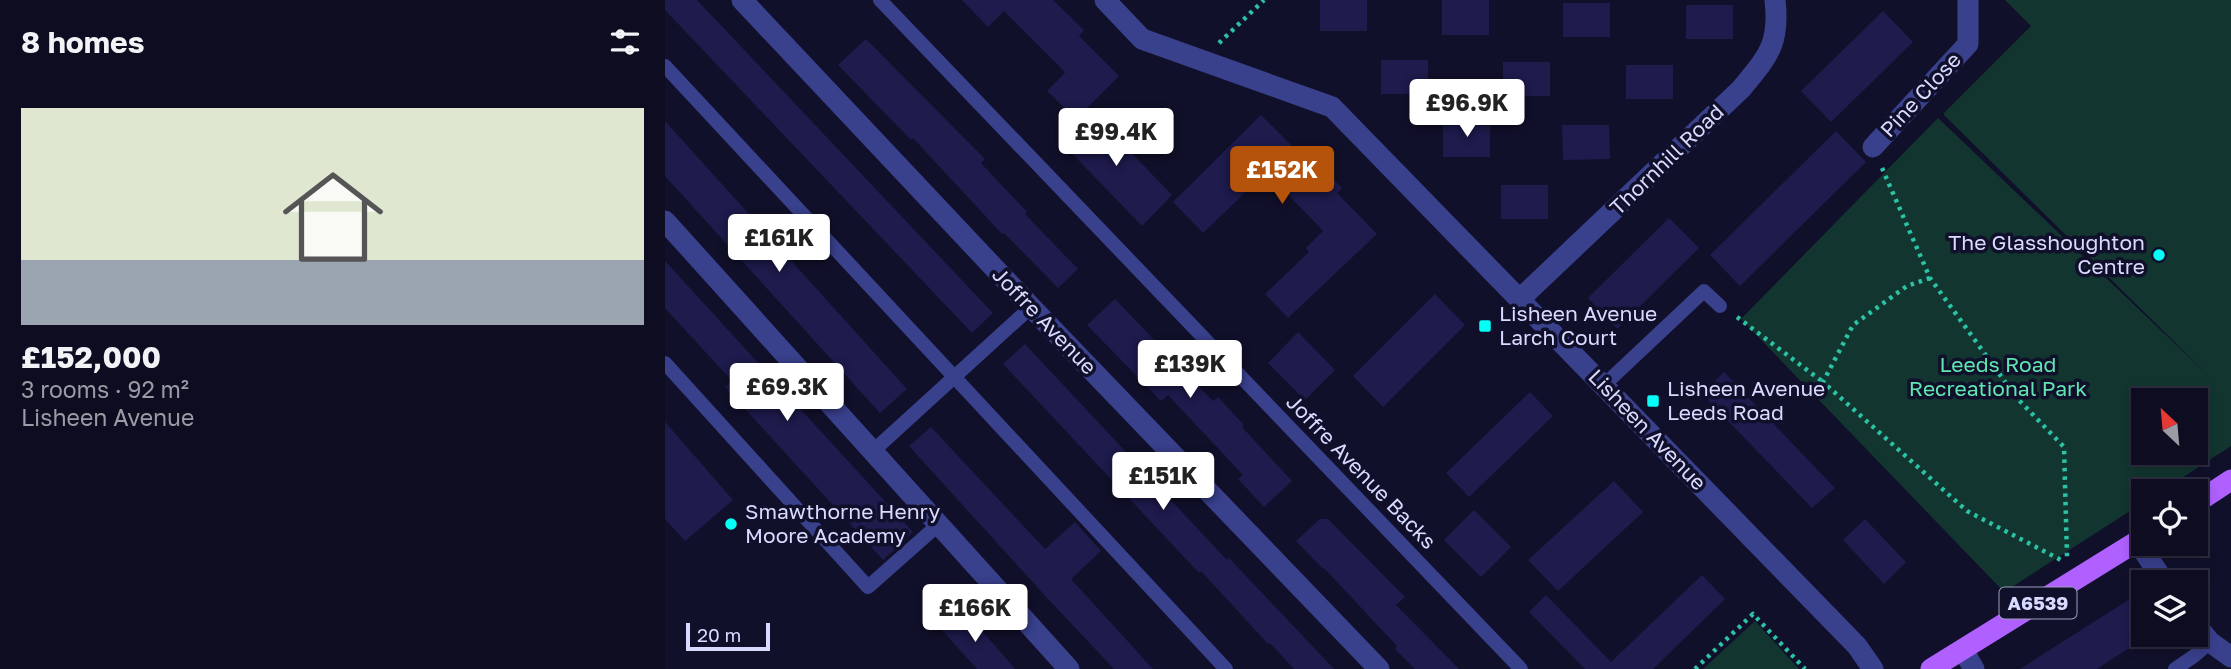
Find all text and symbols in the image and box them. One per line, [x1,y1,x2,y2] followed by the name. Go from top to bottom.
[606,23,644,61] icon: filters
[21,24,145,60] text: 8 homes
[1874,47,1966,142] street label: Pine Close
[1410,80,1524,139] pin: £96.9K
[1425,88,1509,116] text: £96.9K
[1604,98,1729,220] street label: Thornhill Road
[1059,108,1173,168] pin: £99.4K
[1075,117,1157,145] text: £99.4K
[1233,146,1331,206] pin: £152K
[270,154,396,280] icon: home
[1246,155,1318,183] text: £152K
[730,215,828,274] pin: £161K
[744,223,814,251] text: £161K
[1948,229,2145,279] place label: The Glasshoughton Centre
[2151,247,2167,263] marker: The Glasshoughton Centre
[987,261,1102,379] street label: Joffre Avenue
[1499,300,1657,350] place label: Lisheen Avenue Larch Court
[1477,318,1493,334] marker: Lisheen Avenue Larch Court
[21,339,161,375] text: £152,000
[1141,340,1239,400] pin: £139K
[1154,349,1226,377] text: £139K
[1909,351,2087,401] park label: Leeds Road Recreational Park
[1583,363,1712,495] street label: Lisheen Avenue
[730,364,844,423] pin: £69.3K
[746,372,828,400] text: £69.3K
[21,375,189,403] text: 3 rooms · 92 m²
[1667,375,1825,425] place label: Lisheen Avenue Leeds Road
[2131,388,2209,466] north arrow
[2131,388,2208,647] map controls
[1281,389,1442,554] street label: Joffre Avenue Backs
[1645,393,1661,409] marker: Lisheen Avenue Leeds Road
[21,403,194,431] text: Lisheen Avenue
[1114,452,1212,512] pin: £151K
[1128,461,1198,489] text: £151K
[2131,479,2208,556] button: locate
[745,498,940,548] place label: Smawthorne Henry Moore Academy
[723,516,739,532] marker: Smawthorne Henry Moore Academy
[2131,570,2208,647] button: layers
[926,584,1024,644] pin: £166K
[1999,588,2077,618] road number: A6539
[939,593,1011,621] text: £166K
[686,620,770,652] scale bar
[697,623,741,646] text: 20 m

